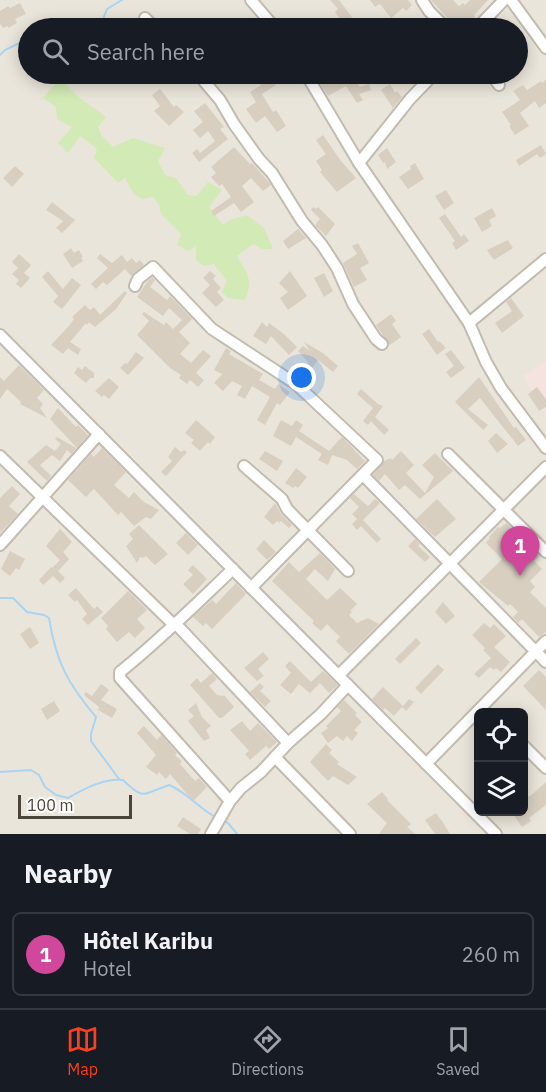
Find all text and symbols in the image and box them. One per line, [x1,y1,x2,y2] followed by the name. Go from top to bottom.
[18,18,528,84] search box
[39,35,72,68] icon: search
[87,37,205,66] text: Search here
[287,363,316,392] your location
[500,526,540,576] pin: 1
[474,708,528,816] map controls
[474,708,528,762] button: locate
[474,762,528,816] button: layers
[18,792,132,820] scale bar
[27,795,74,815] text: 100 m
[24,856,112,890] text: Nearby
[83,926,213,955] text: Hôtel Karibu
[40,941,52,968] text: 1
[462,941,520,968] text: 260 m
[83,955,132,982] text: Hotel
[66,1023,99,1079] tab: Map
[231,1023,304,1079] tab: Directions
[436,1023,480,1079] tab: Saved

